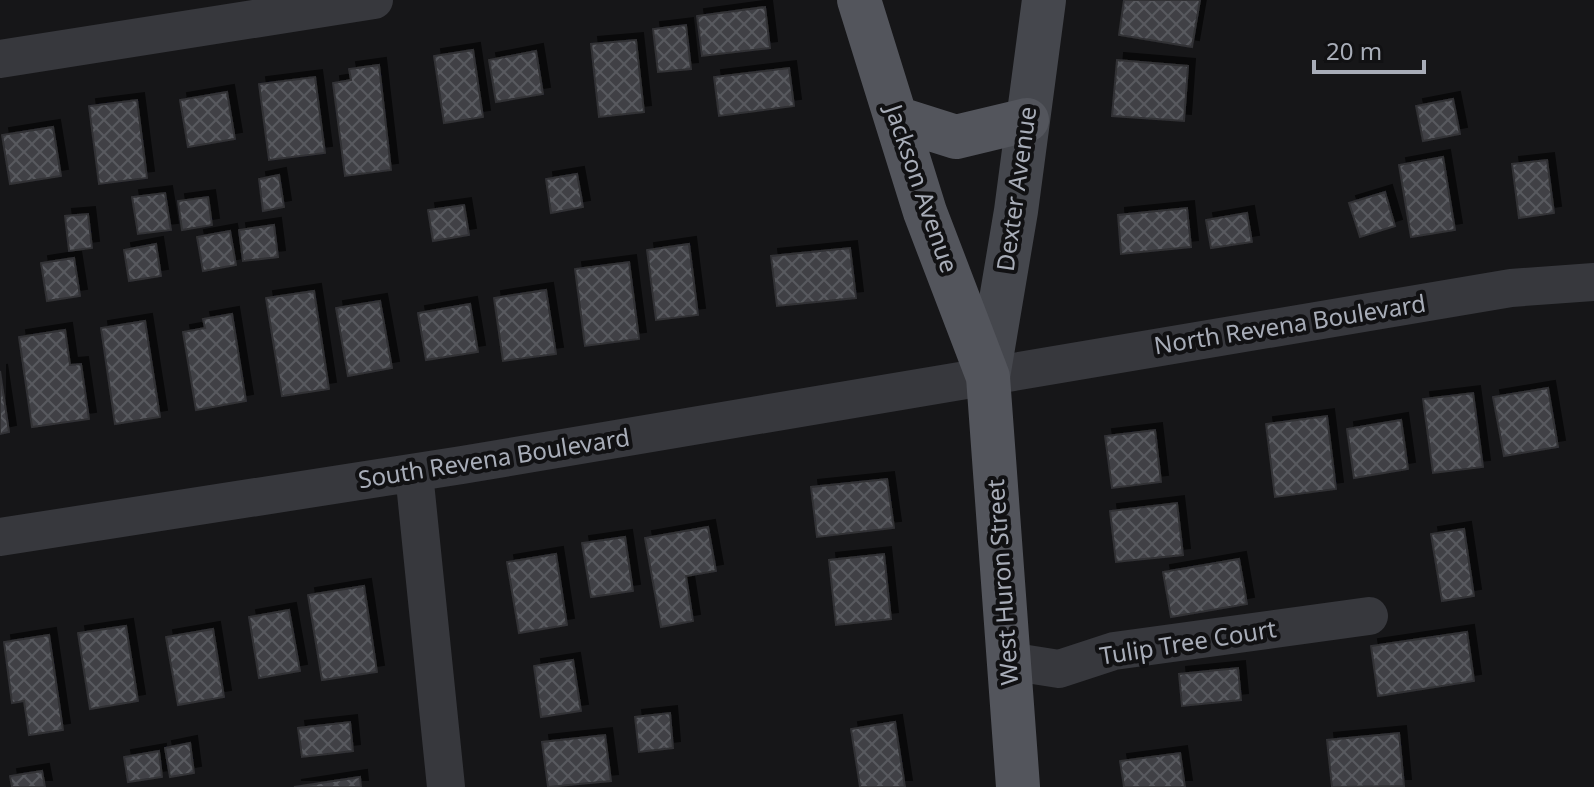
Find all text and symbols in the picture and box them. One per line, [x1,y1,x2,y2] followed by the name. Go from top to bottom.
[1314,24,1424,74] scale bar
[1326,34,1382,67] text: 20 m
[878,98,967,277] street label: Jackson Avenue
[988,104,1043,273] street label: Dexter Avenue
[1152,286,1428,361] street label: North Revena Boulevard
[356,420,632,495] street label: South Revena Boulevard
[978,478,1025,686] street label: West Huron Street
[1097,611,1279,672] street label: Tulip Tree Court

